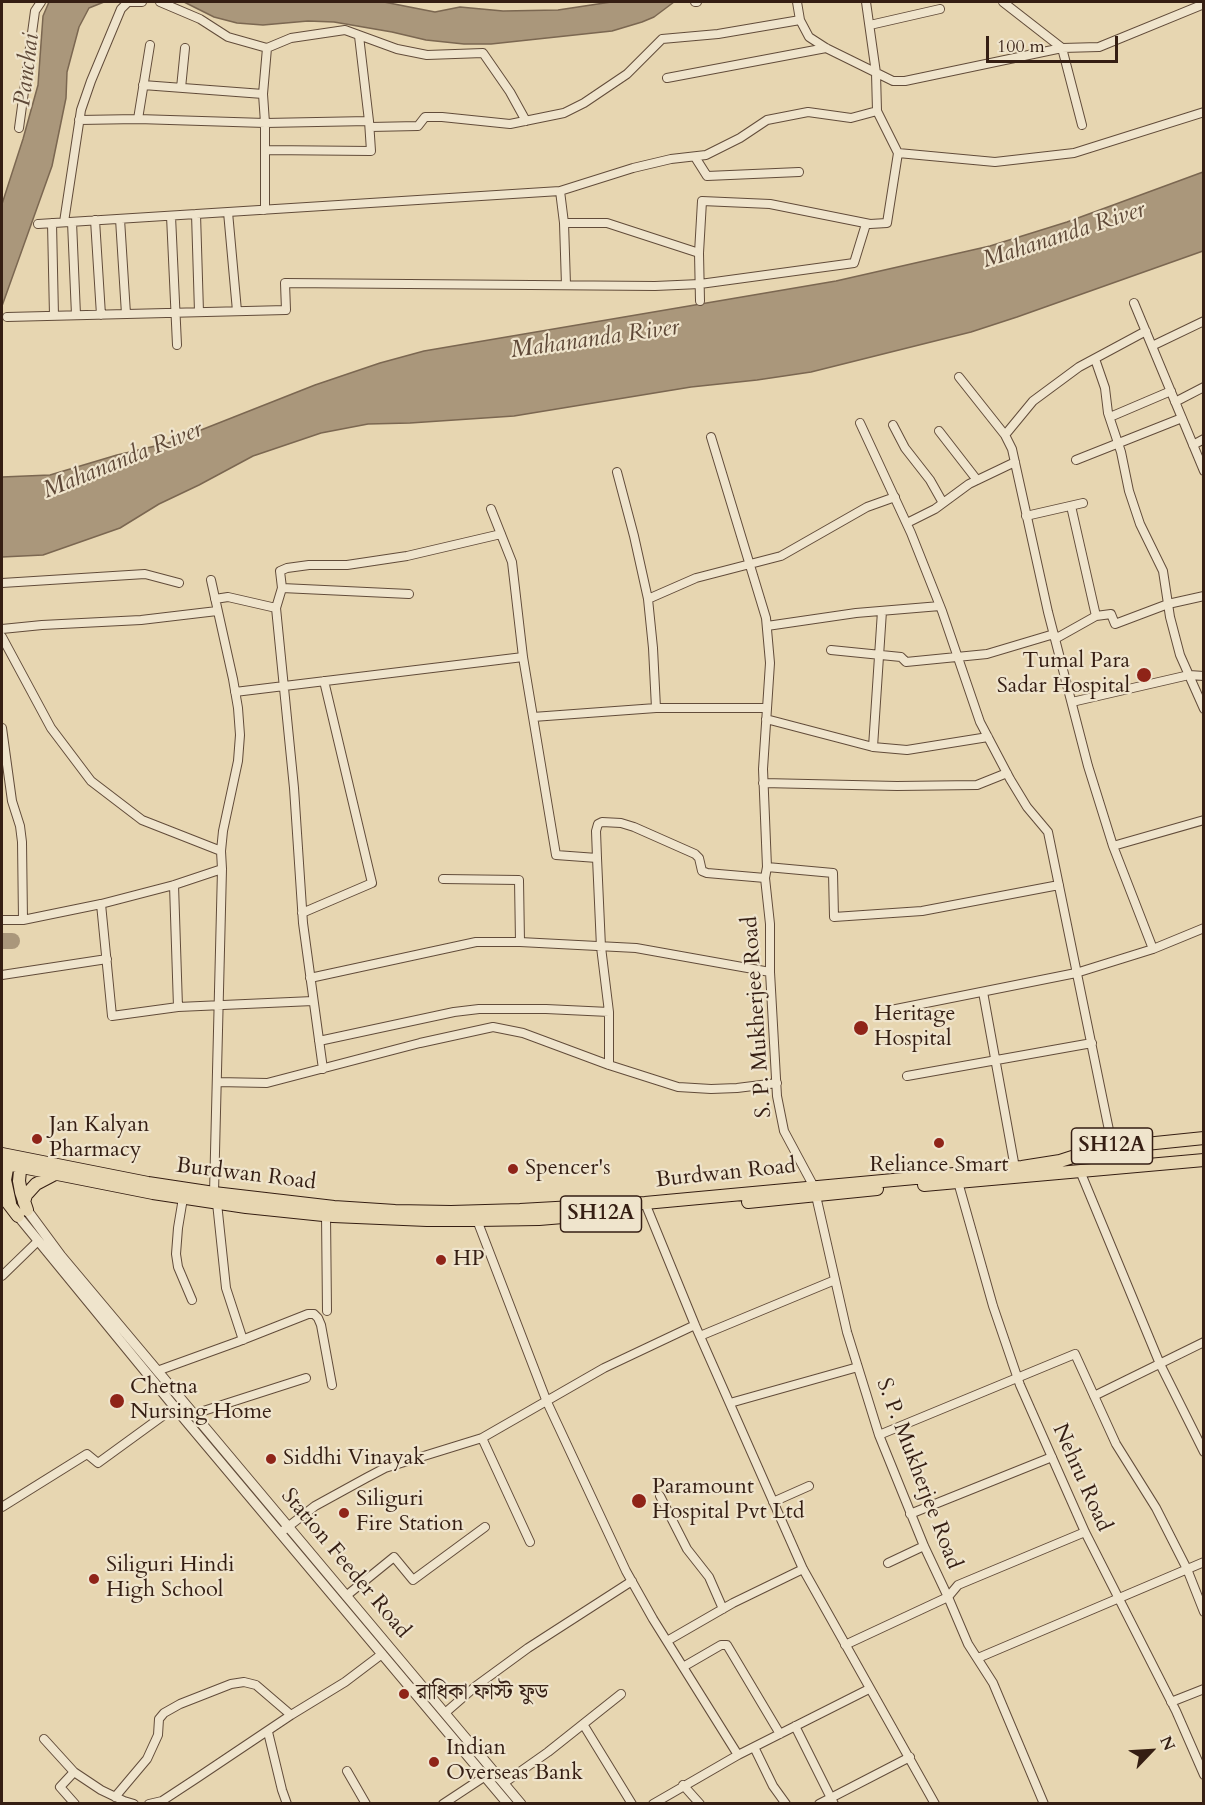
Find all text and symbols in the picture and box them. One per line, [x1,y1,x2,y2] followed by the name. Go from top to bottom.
[989,24,1121,62] scale bar
[9,32,47,108] water label: Panchai
[997,34,1045,59] text: 100 m
[979,196,1149,276] water label: Mahananda River
[509,314,681,366] water label: Mahananda River
[39,416,207,506] water label: Mahananda River
[997,649,1130,700] place label: Tumal Para Sadar Hospital
[1135,666,1153,684] marker: Tumal Para Sadar Hospital
[738,915,778,1119] street label: S. P. Mukherjee Road
[874,1002,955,1054] place label: Heritage Hospital
[852,1019,870,1037] marker: Heritage Hospital
[49,1113,149,1164] place label: Jan Kalyan Pharmacy
[1072,1128,1152,1164] road number: SH12A
[30,1132,44,1146] marker: Jan Kalyan Pharmacy
[932,1136,946,1150] marker: Reliance Smart
[175,1153,317,1197] street label: Burdwan Road
[869,1153,1009,1179] place label: Reliance Smart
[655,1154,797,1194] street label: Burdwan Road
[525,1156,611,1182] place label: Spencer's
[506,1162,520,1176] marker: Spencer's
[560,1196,642,1232] road number: SH12A
[453,1247,484,1273] place label: HP
[434,1253,448,1267] marker: HP
[130,1375,272,1426] place label: Chetna Nursing Home
[869,1375,967,1573] street label: S. P. Mukherjee Road
[108,1392,126,1410] marker: Chetna Nursing Home
[1046,1420,1116,1536] street label: Nehru Road
[283,1446,425,1472] place label: Siddhi Vinayak
[264,1452,278,1466] marker: Siddhi Vinayak
[652,1475,804,1526] place label: Paramount Hospital Pvt Ltd
[275,1484,415,1644] street label: Station Feeder Road
[356,1487,464,1538] place label: Siliguri Fire Station
[630,1492,648,1510] marker: Paramount Hospital Pvt Ltd
[337,1506,351,1520] marker: Siliguri Fire Station
[106,1553,234,1604] place label: Siliguri Hindi High School
[87,1572,101,1586] marker: Siliguri Hindi High School
[416,1681,548,1707] place label: রাধিকা ফাস্ট ফুড
[397,1687,411,1701] marker: রাধিকা ফাস্ট ফুড
[1121,1721,1181,1781] north arrow
[1154,1732,1180,1754] text: N
[446,1736,583,1788] place label: Indian Overseas Bank
[427,1755,441,1769] marker: Indian Overseas Bank

